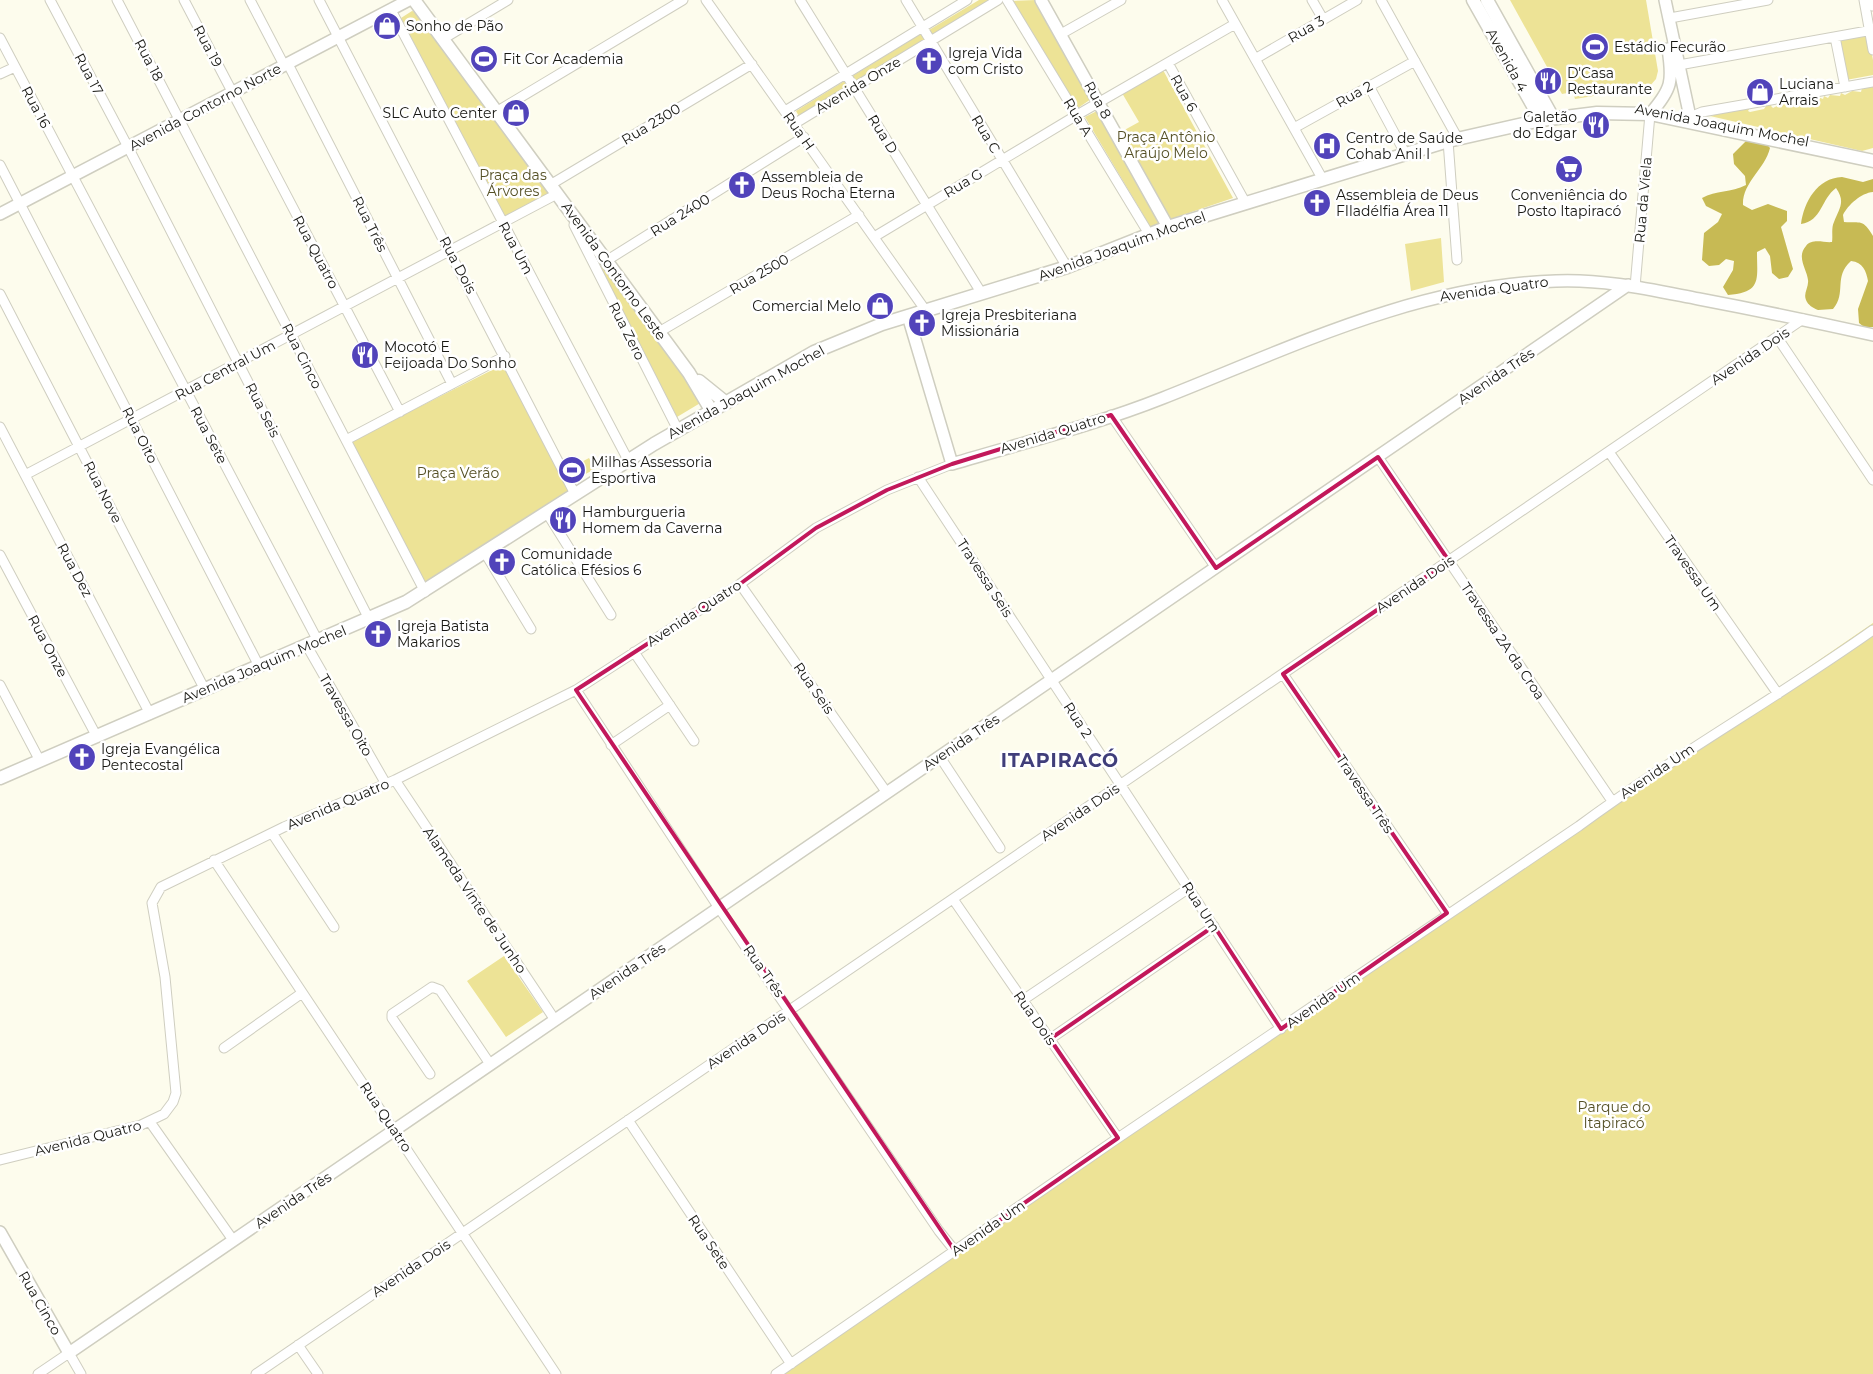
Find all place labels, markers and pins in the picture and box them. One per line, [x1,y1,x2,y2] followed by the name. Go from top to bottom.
[372,11,402,41] shop icon: Sonho de Pão
[406,17,503,35] place label: Sonho de Pão
[1580,32,1610,62] sports icon: Estádio Fecurão
[1614,38,1726,56] place label: Estádio Fecurão
[469,44,499,74] sports icon: Fit Cor Academia
[948,44,1024,78] place label: Igreja Vida com Cristo
[914,46,944,76] church icon: Igreja Vida com Cristo
[503,50,623,68] place label: Fit Cor Academia
[1567,64,1652,98] place label: D'Casa Restaurante
[1533,66,1563,96] restaurant icon: D'Casa Restaurante
[1779,75,1834,109] place label: Luciana Arrais
[1745,77,1775,107] shop icon: Luciana Arrais
[501,98,531,128] shop icon: SLC Auto Center
[383,104,497,122] place label: SLC Auto Center
[1513,108,1577,142] place label: Galetão do Edgar
[1581,110,1611,140] restaurant icon: Galetão do Edgar
[1346,129,1463,163] place label: Centro de Saúde Cohab Anil I
[1312,131,1342,161] hospital icon: Centro de Saúde Cohab Anil I
[1554,154,1584,184] supermarket icon: Conveniência do Posto Itapiracó
[761,168,895,202] place label: Assembleia de Deus Rocha Eterna
[727,170,757,200] church icon: Assembleia de Deus Rocha Eterna
[1336,186,1478,220] place label: Assembleia de Deus FIladélfia Área 11
[1511,186,1627,220] place label: Conveniência do Posto Itapiracó
[1302,188,1332,218] church icon: Assembleia de Deus FIladélfia Área 11
[865,291,895,321] shop icon: Comercial Melo
[752,297,861,315] place label: Comercial Melo
[941,306,1077,340] place label: Igreja Presbiteriana Missionária
[907,308,937,338] church icon: Igreja Presbiteriana Missionária
[384,338,516,372] place label: Mocotó E Feijoada Do Sonho
[350,340,380,370] restaurant icon: Mocotó E Feijoada Do Sonho
[591,453,712,487] place label: Milhas Assessoria Esportiva
[557,455,587,485] sports icon: Milhas Assessoria Esportiva
[582,503,722,537] place label: Hamburgueria Homem da Caverna
[548,505,578,535] restaurant icon: Hamburgueria Homem da Caverna
[521,545,642,579] place label: Comunidade Católica Efésios 6
[487,547,517,577] church icon: Comunidade Católica Efésios 6
[397,617,489,651] place label: Igreja Batista Makarios
[363,619,393,649] church icon: Igreja Batista Makarios
[101,740,220,774] place label: Igreja Evangélica Pentecostal
[67,742,97,772] church icon: Igreja Evangélica Pentecostal

